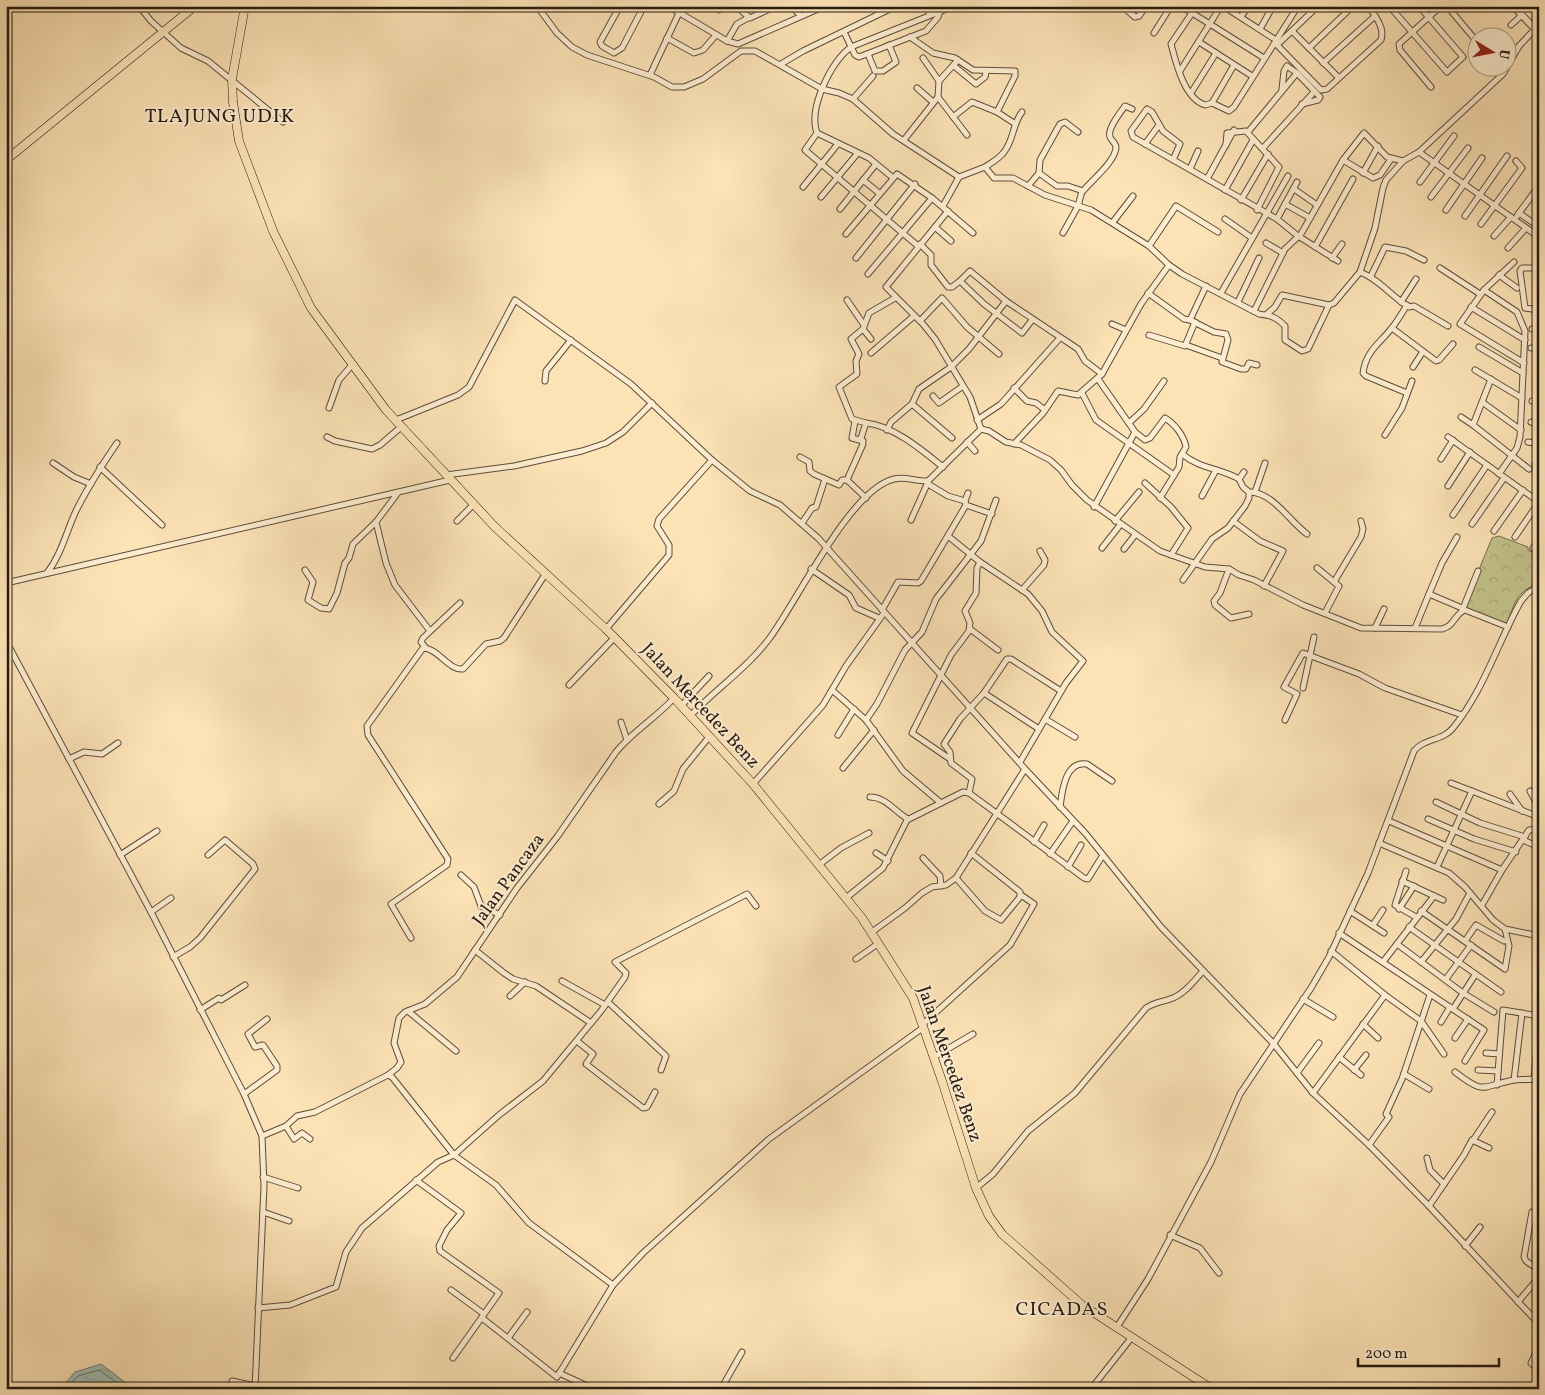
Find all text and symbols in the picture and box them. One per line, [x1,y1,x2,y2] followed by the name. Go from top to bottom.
[1468,28,1518,78] north arrow
[1493,48,1514,61] text: U
[145,103,295,131] district label: TLAJUNG UDIK
[635,638,765,774] street label: Jalan Mercedez Benz
[467,829,551,931] street label: Jalan Pancaza
[911,983,987,1145] street label: Jalan Mercedez Benz
[1015,1296,1109,1324] district label: CICADAS
[1358,1335,1499,1367] scale bar
[1365,1344,1408,1365] text: 200 m

